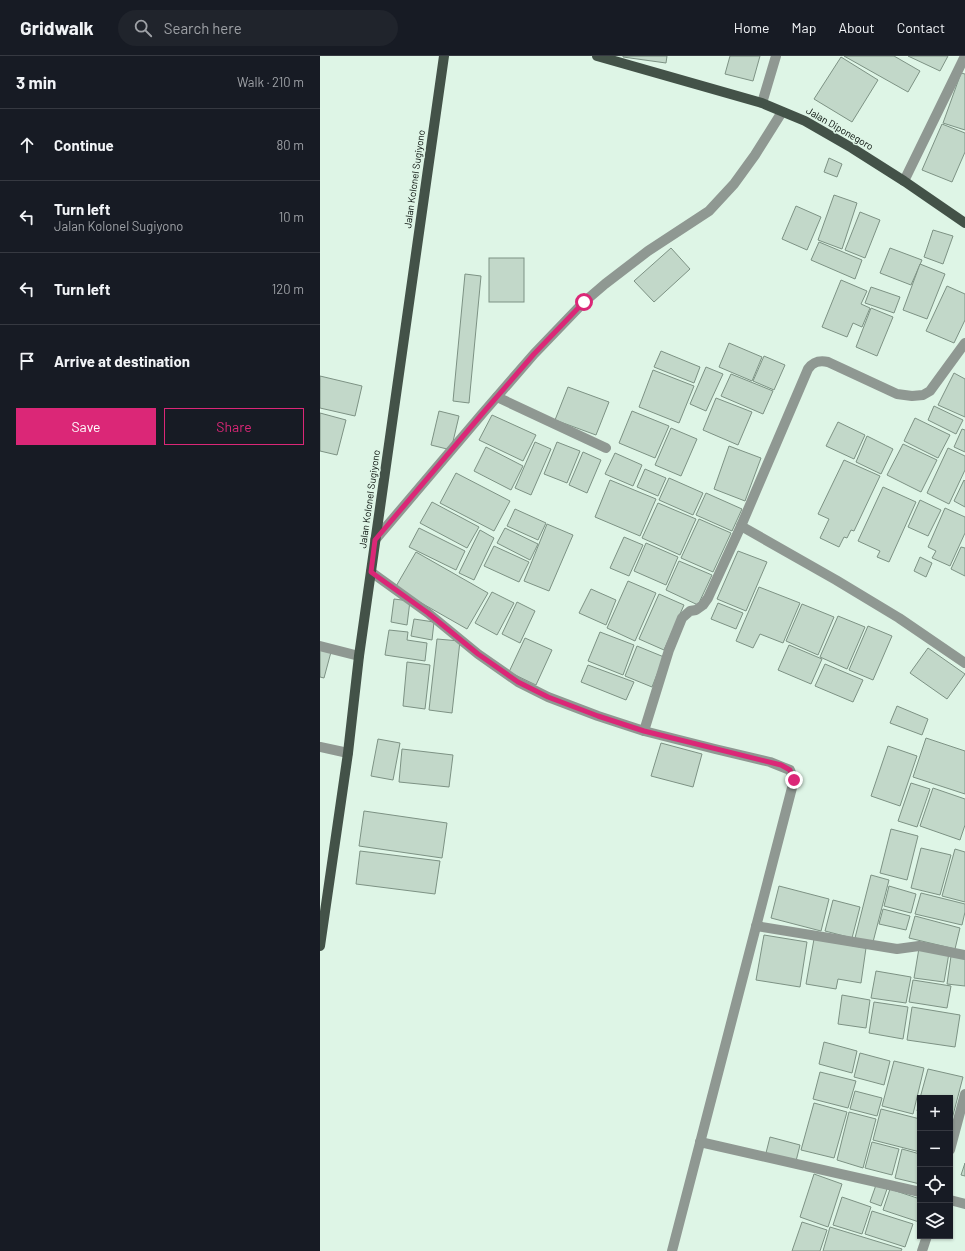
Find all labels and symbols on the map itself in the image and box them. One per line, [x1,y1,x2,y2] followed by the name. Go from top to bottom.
[804,104,876,152] street label: Jalan Diponegoro
[401,129,427,229] street label: Jalan Kolonel Sugiyono
[575,293,593,311] route start
[356,449,382,549] street label: Jalan Kolonel Sugiyono
[785,771,803,789] route end

